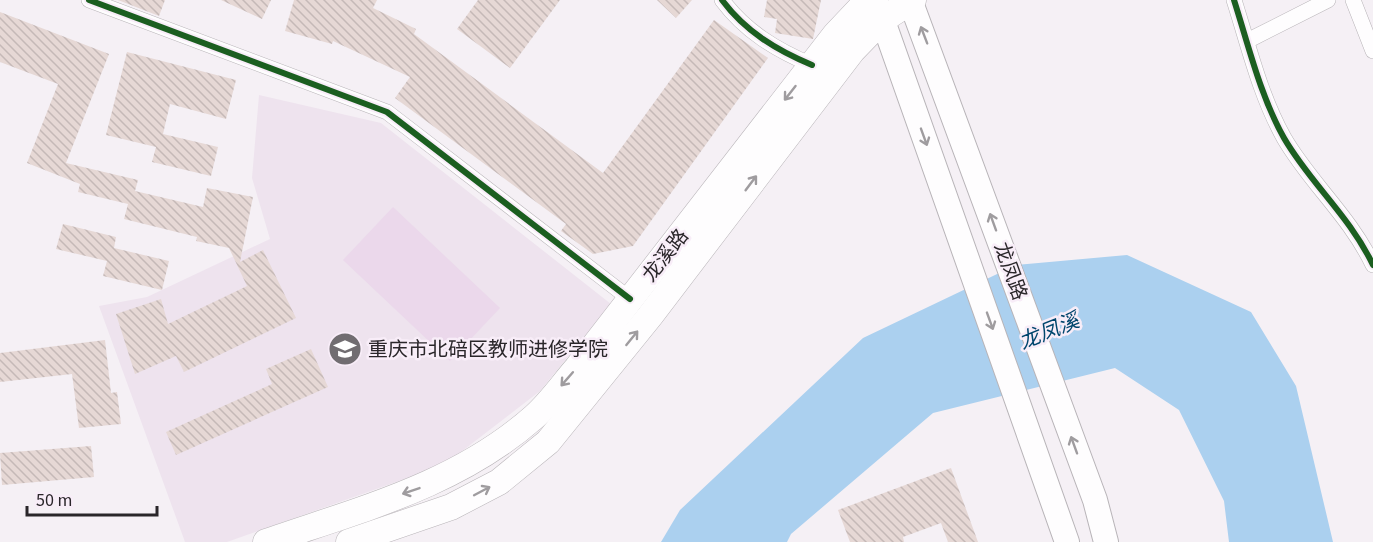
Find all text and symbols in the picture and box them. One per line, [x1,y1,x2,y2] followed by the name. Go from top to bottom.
[917,26,928,44] one-way arrow
[784,85,797,101] one-way arrow
[919,127,930,146] one-way arrow
[744,176,757,192] one-way arrow
[987,213,998,232] one-way arrow
[636,223,695,288] street label: 龙溪路
[987,238,1033,304] street label: 龙凤路
[1014,305,1086,357] water label: 龙凤溪
[985,311,996,330] one-way arrow
[625,330,638,346] one-way arrow
[327,331,363,367] school or university icon: 重庆市北碚区教师进修学院
[368,336,608,364] place label: 重庆市北碚区教师进修学院
[560,371,574,386] one-way arrow
[1068,436,1079,454] one-way arrow
[27,479,158,517] scale bar
[473,485,490,497] one-way arrow
[402,487,421,498] one-way arrow
[36,488,72,513] text: 50 m

